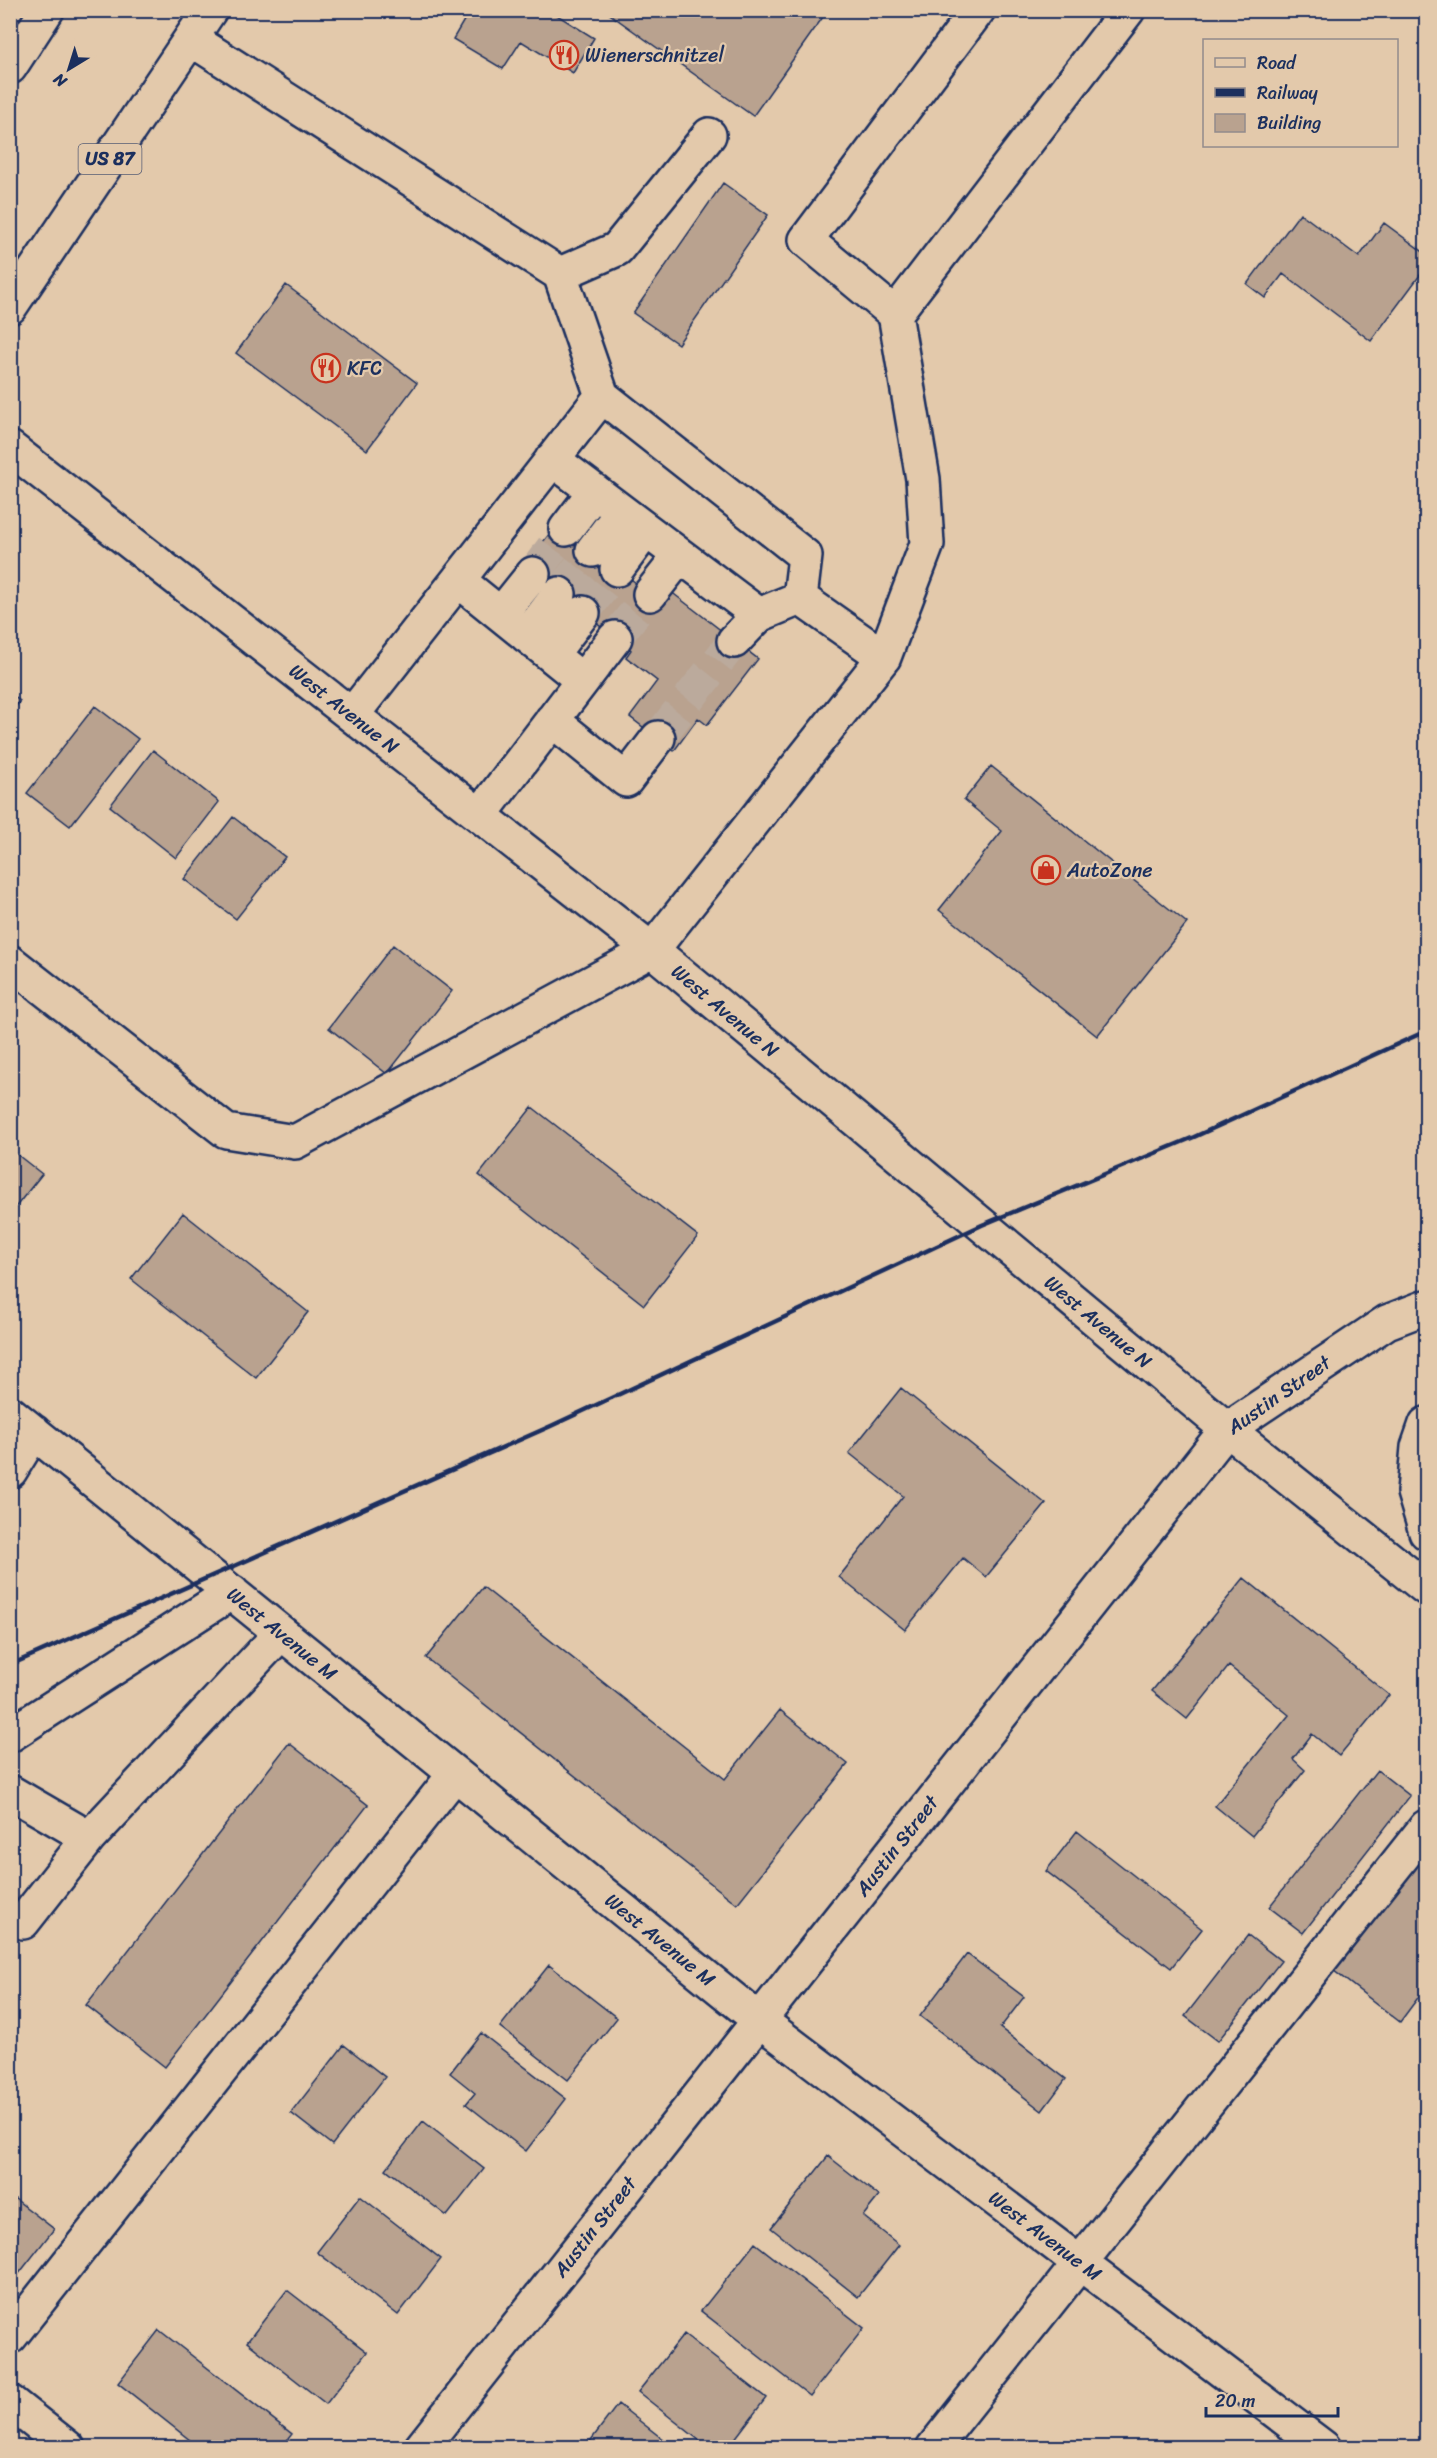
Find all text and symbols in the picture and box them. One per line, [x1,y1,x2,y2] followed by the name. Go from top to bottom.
[585,38,724,73] place label: Wienerschnitzel
[39,39,99,99] north arrow
[548,39,580,71] restaurant icon: Wienerschnitzel
[1203,39,1398,147] legend
[1257,47,1297,79] text: Road
[46,65,74,96] text: N
[1257,77,1319,109] text: Railway
[1257,107,1321,139] text: Building
[78,144,142,174] road number: US 87
[347,351,382,386] place label: KFC
[310,352,342,384] restaurant icon: KFC
[281,654,407,764] street label: West Avenue N
[1066,853,1153,888] place label: AutoZone
[1030,854,1062,886] shop icon: AutoZone
[663,955,787,1067] street label: West Avenue N
[1036,1266,1160,1378] street label: West Avenue N
[1219,1345,1339,1445] street label: Austin Street
[219,1578,346,1690] street label: West Avenue M
[845,1787,949,1905] street label: Austin Street
[597,1884,724,1996] street label: West Avenue M
[543,2168,647,2286] street label: Austin Street
[981,2181,1110,2291] street label: West Avenue M
[1206,2380,1338,2418] scale bar
[1215,2385,1255,2417] text: 20 m

